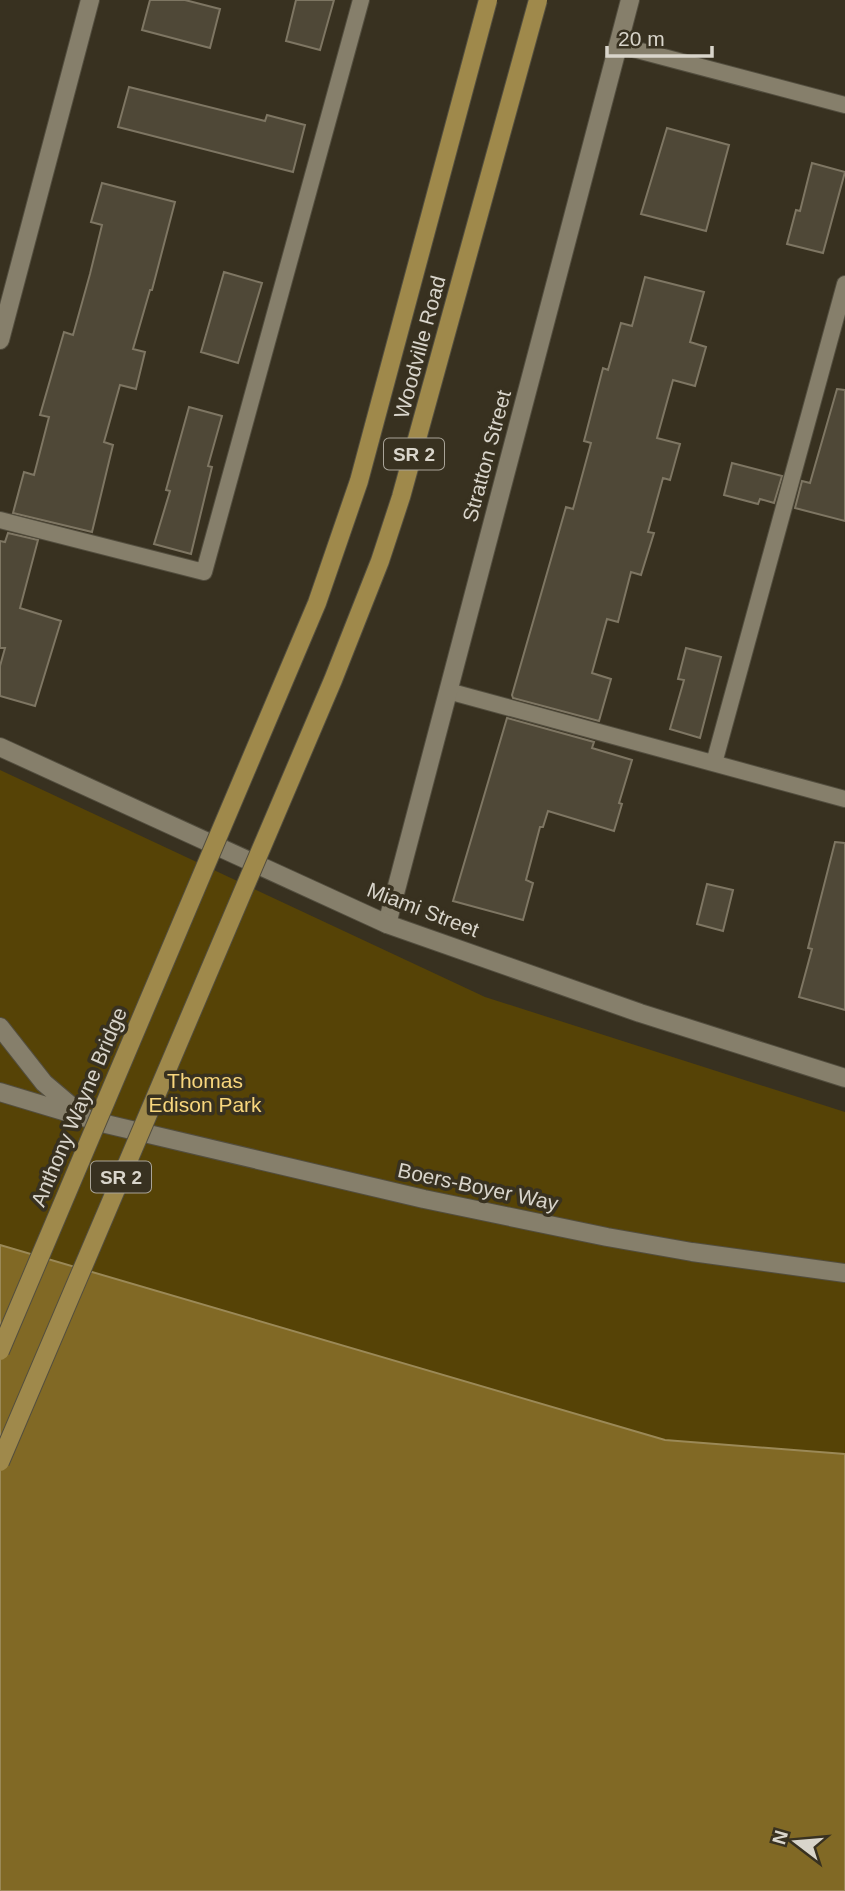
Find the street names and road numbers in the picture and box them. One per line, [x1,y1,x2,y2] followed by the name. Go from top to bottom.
[389,273,450,421] street label: Woodville Road
[458,387,515,524] street label: Stratton Street
[384,438,444,470] road number: SR 2
[364,878,482,941] street label: Miami Street
[26,1004,131,1210] street label: Anthony Wayne Bridge
[396,1158,561,1215] street label: Boers-Boyer Way
[91,1162,151,1192] road number: SR 2

